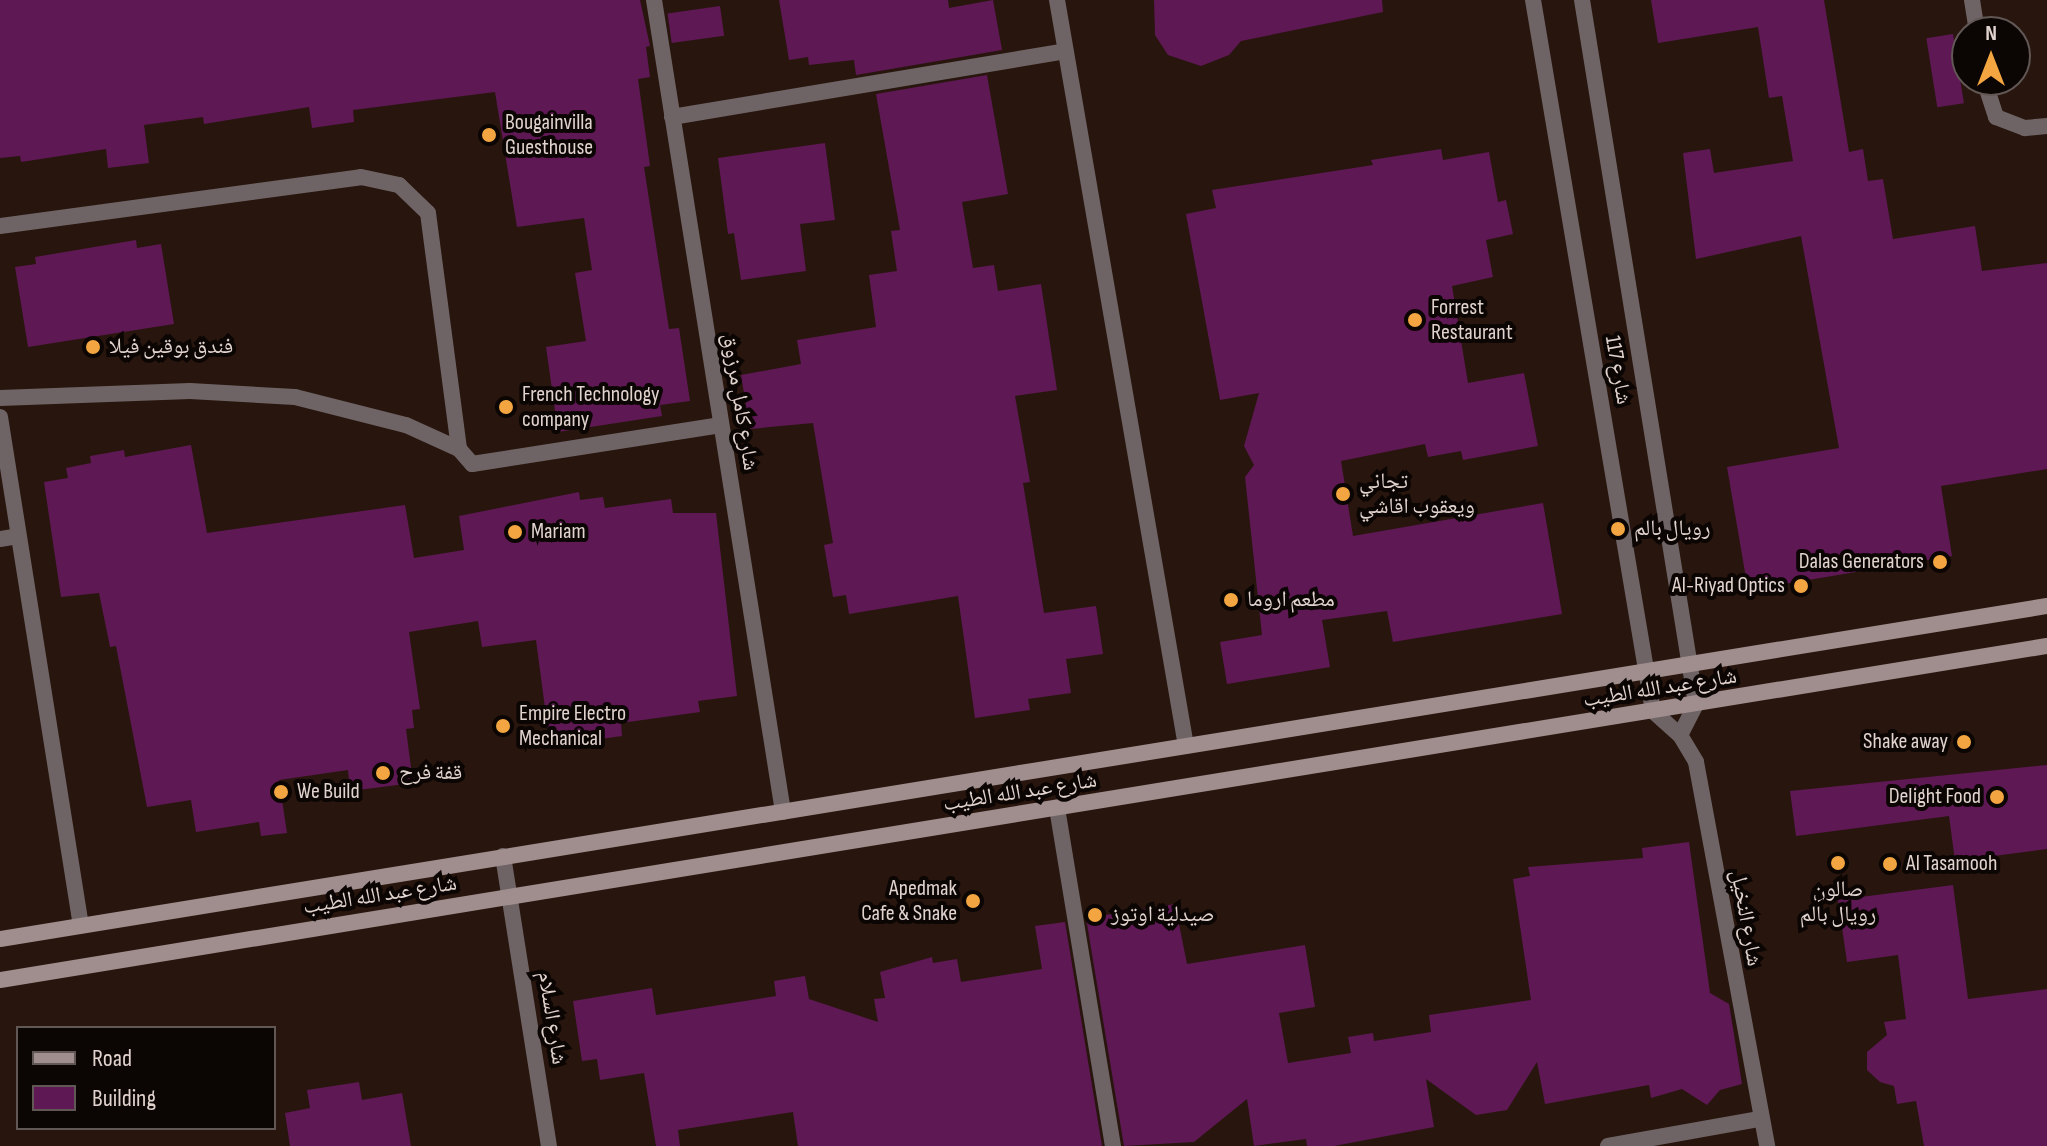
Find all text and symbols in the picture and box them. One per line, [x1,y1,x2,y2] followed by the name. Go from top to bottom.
[1951,16,2031,96] north arrow
[1985,20,1997,47] text: N
[505,109,593,160] place label: Bougainvilla Guesthouse
[480,126,498,144] marker: Bougainvilla Guesthouse
[1431,294,1513,346] place label: Forrest Restaurant
[1406,311,1424,329] marker: Forrest Restaurant
[716,332,764,472] street label: شارع كامل مرزوق
[1599,333,1637,407] street label: شارع 117
[109,334,233,360] place label: فندق بوقين فيلا
[84,338,102,356] marker: فندق بوقين فيلا
[522,381,659,432] place label: French Technology company
[497,398,515,416] marker: French Technology company
[1359,468,1475,520] place label: تجاني ويعقوب اقاشي
[1334,485,1352,503] marker: تجاني ويعقوب اقاشي
[1634,516,1710,542] place label: رويال بالم
[531,519,586,545] place label: Mariam
[1609,520,1627,538] marker: رويال بالم
[506,523,524,541] marker: Mariam
[1799,549,1924,575] place label: Dalas Generators
[1931,553,1949,571] marker: Dalas Generators
[1672,573,1785,599] place label: Al-Riyad Optics
[1792,577,1810,595] marker: Al-Riyad Optics
[1247,587,1335,613] place label: مطعم اروما
[1222,591,1240,609] marker: مطعم اروما
[1581,663,1739,713] street label: شارع عبد الله الطيب
[519,700,626,752] place label: Empire Electro Mechanical
[494,717,512,735] marker: Empire Electro Mechanical
[1863,729,1948,755] place label: Shake away
[1955,733,1973,751] marker: Shake away
[399,760,462,786] place label: قفة فرح
[374,764,392,782] marker: قفة فرح
[941,767,1099,817] street label: شارع عبد الله الطيب
[297,779,360,805] place label: We Build
[272,783,290,801] marker: We Build
[1889,784,1981,810] place label: Delight Food
[1988,788,2006,806] marker: Delight Food
[1906,851,1997,877] place label: Al Tasamooh
[1829,854,1847,872] marker: صالون رويال بالم
[1881,855,1899,873] marker: Al Tasamooh
[1725,868,1767,968] street label: شارع النخيل
[301,870,459,920] street label: شارع عبد الله الطيب
[861,875,957,926] place label: Apedmak Cafe & Snake
[1800,876,1876,928] place label: صالون رويال بالم
[964,892,982,910] marker: Apedmak Cafe & Snake
[1111,902,1215,928] place label: صيدلية اوتوز
[1086,906,1104,924] marker: صيدلية اوتوز
[532,970,572,1066] street label: شارع السلام
[16,1026,276,1130] legend
[92,1044,132,1073] text: Road
[92,1084,156,1113] text: Building

